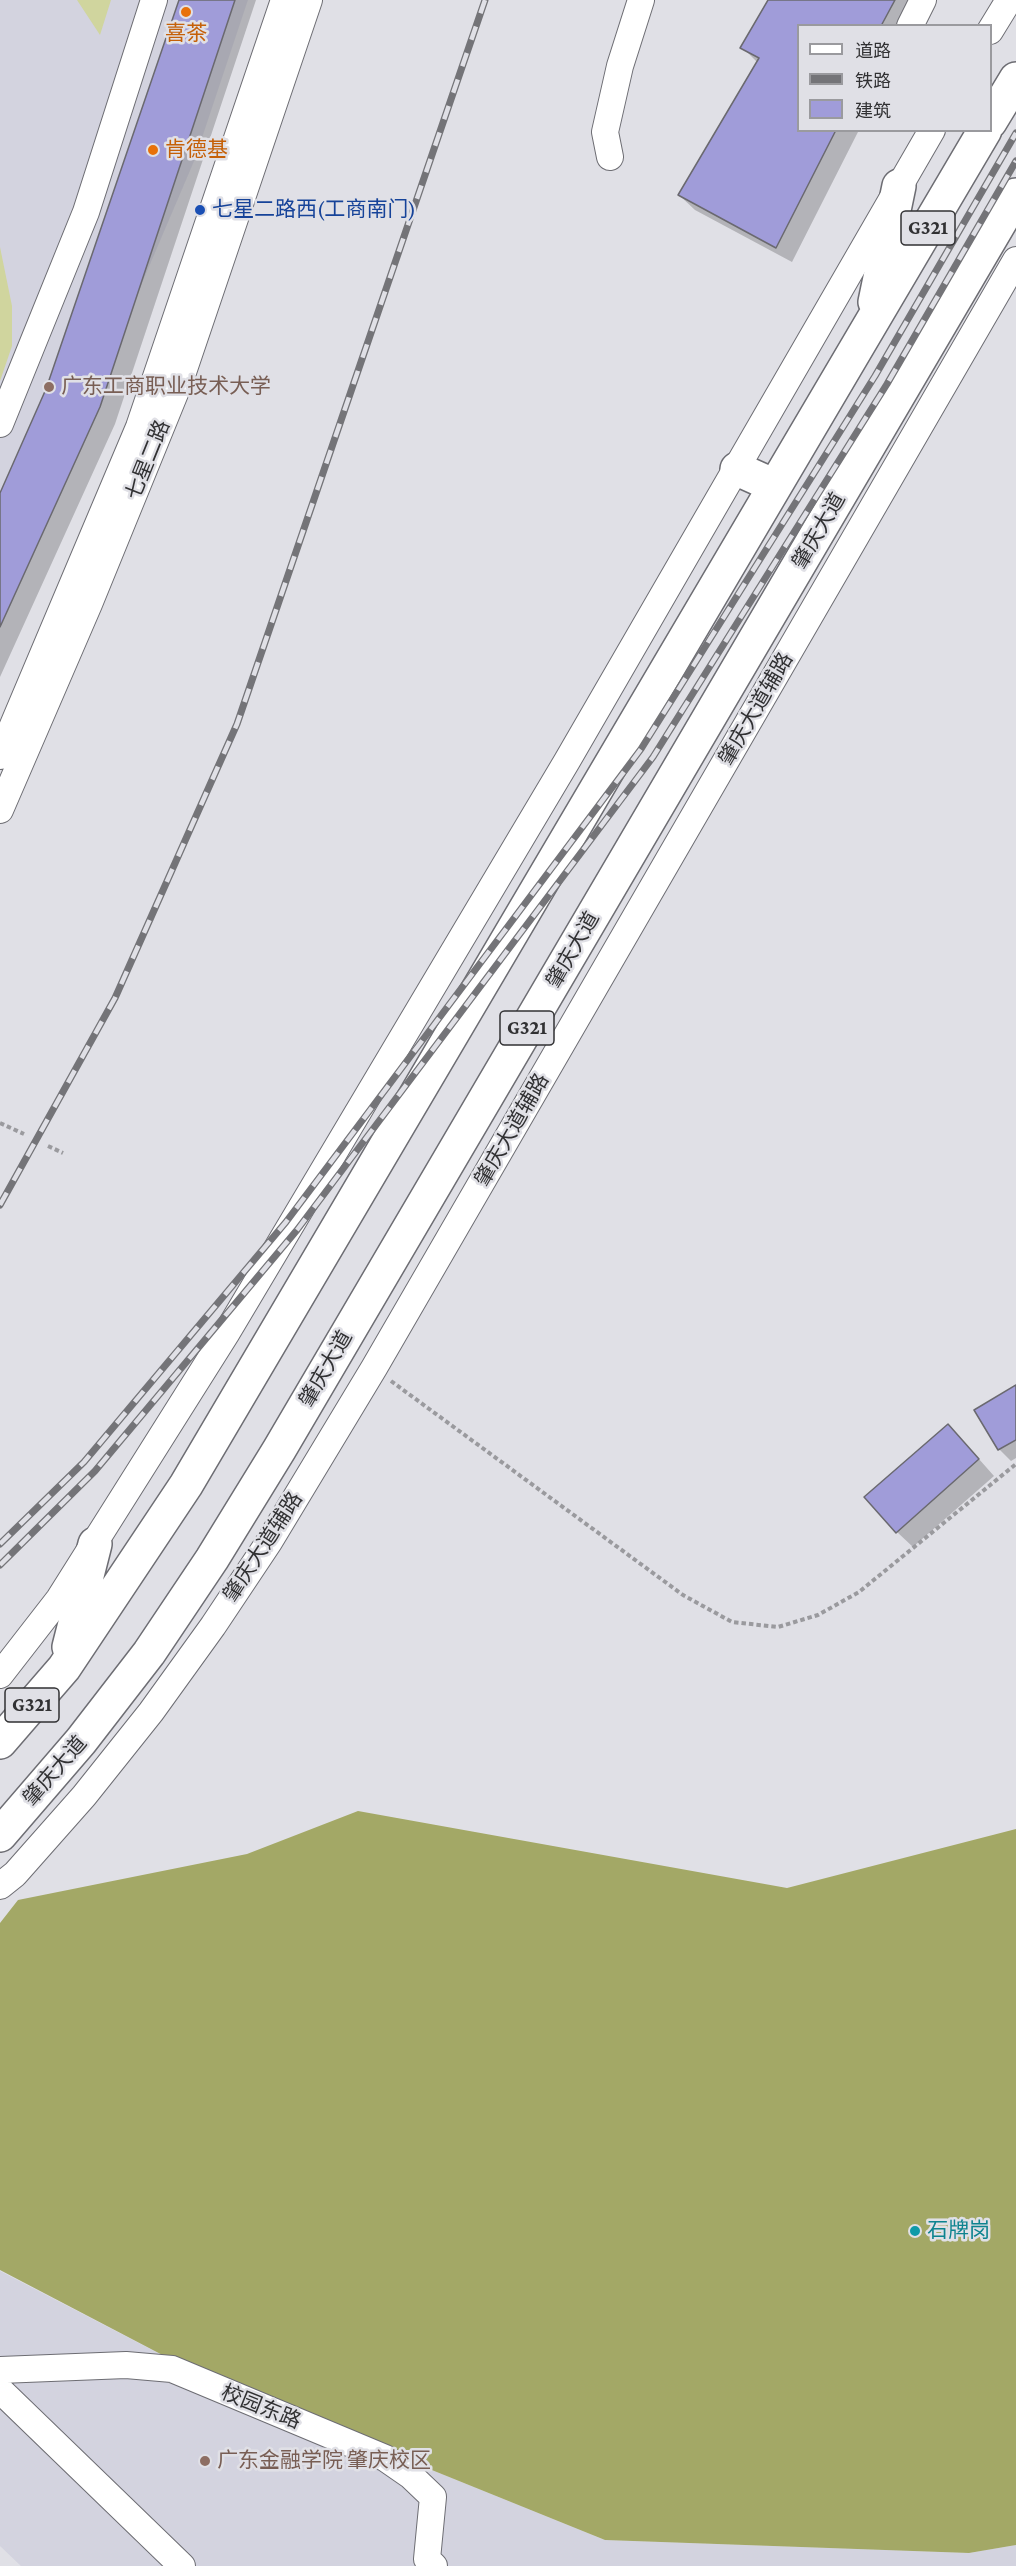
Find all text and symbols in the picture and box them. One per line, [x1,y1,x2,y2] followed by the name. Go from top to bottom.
[179,5,193,19] marker: 喜茶
[165,21,207,47] place label: 喜茶
[797,24,992,132] legend
[855,41,891,61] text: 道路
[855,71,891,91] text: 铁路
[855,101,891,121] text: 建筑
[165,137,228,163] place label: 肯德基
[146,143,160,157] marker: 肯德基
[212,197,416,223] place label: 七星二路西(工商南门)
[193,203,207,217] marker: 七星二路西(工商南门)
[901,211,955,245] road number: G321
[61,374,271,400] place label: 广东工商职业技术大学
[42,380,56,394] marker: 广东工商职业技术大学
[121,416,175,504] street label: 七星二路
[787,488,851,574] street label: 肇庆大道
[714,648,798,770] street label: 肇庆大道辅路
[541,907,605,993] street label: 肇庆大道
[500,1011,554,1045] road number: G321
[470,1069,554,1191] street label: 肇庆大道辅路
[294,1326,358,1412] street label: 肇庆大道
[218,1487,308,1607] street label: 肇庆大道辅路
[5,1688,59,1722] road number: G321
[18,1731,92,1811] street label: 肇庆大道
[927,2218,990,2244] place label: 石牌岗
[908,2224,922,2238] marker: 石牌岗
[217,2380,305,2434] street label: 校园东路
[217,2448,431,2474] place label: 广东金融学院 肇庆校区
[198,2454,212,2468] marker: 广东金融学院 肇庆校区

